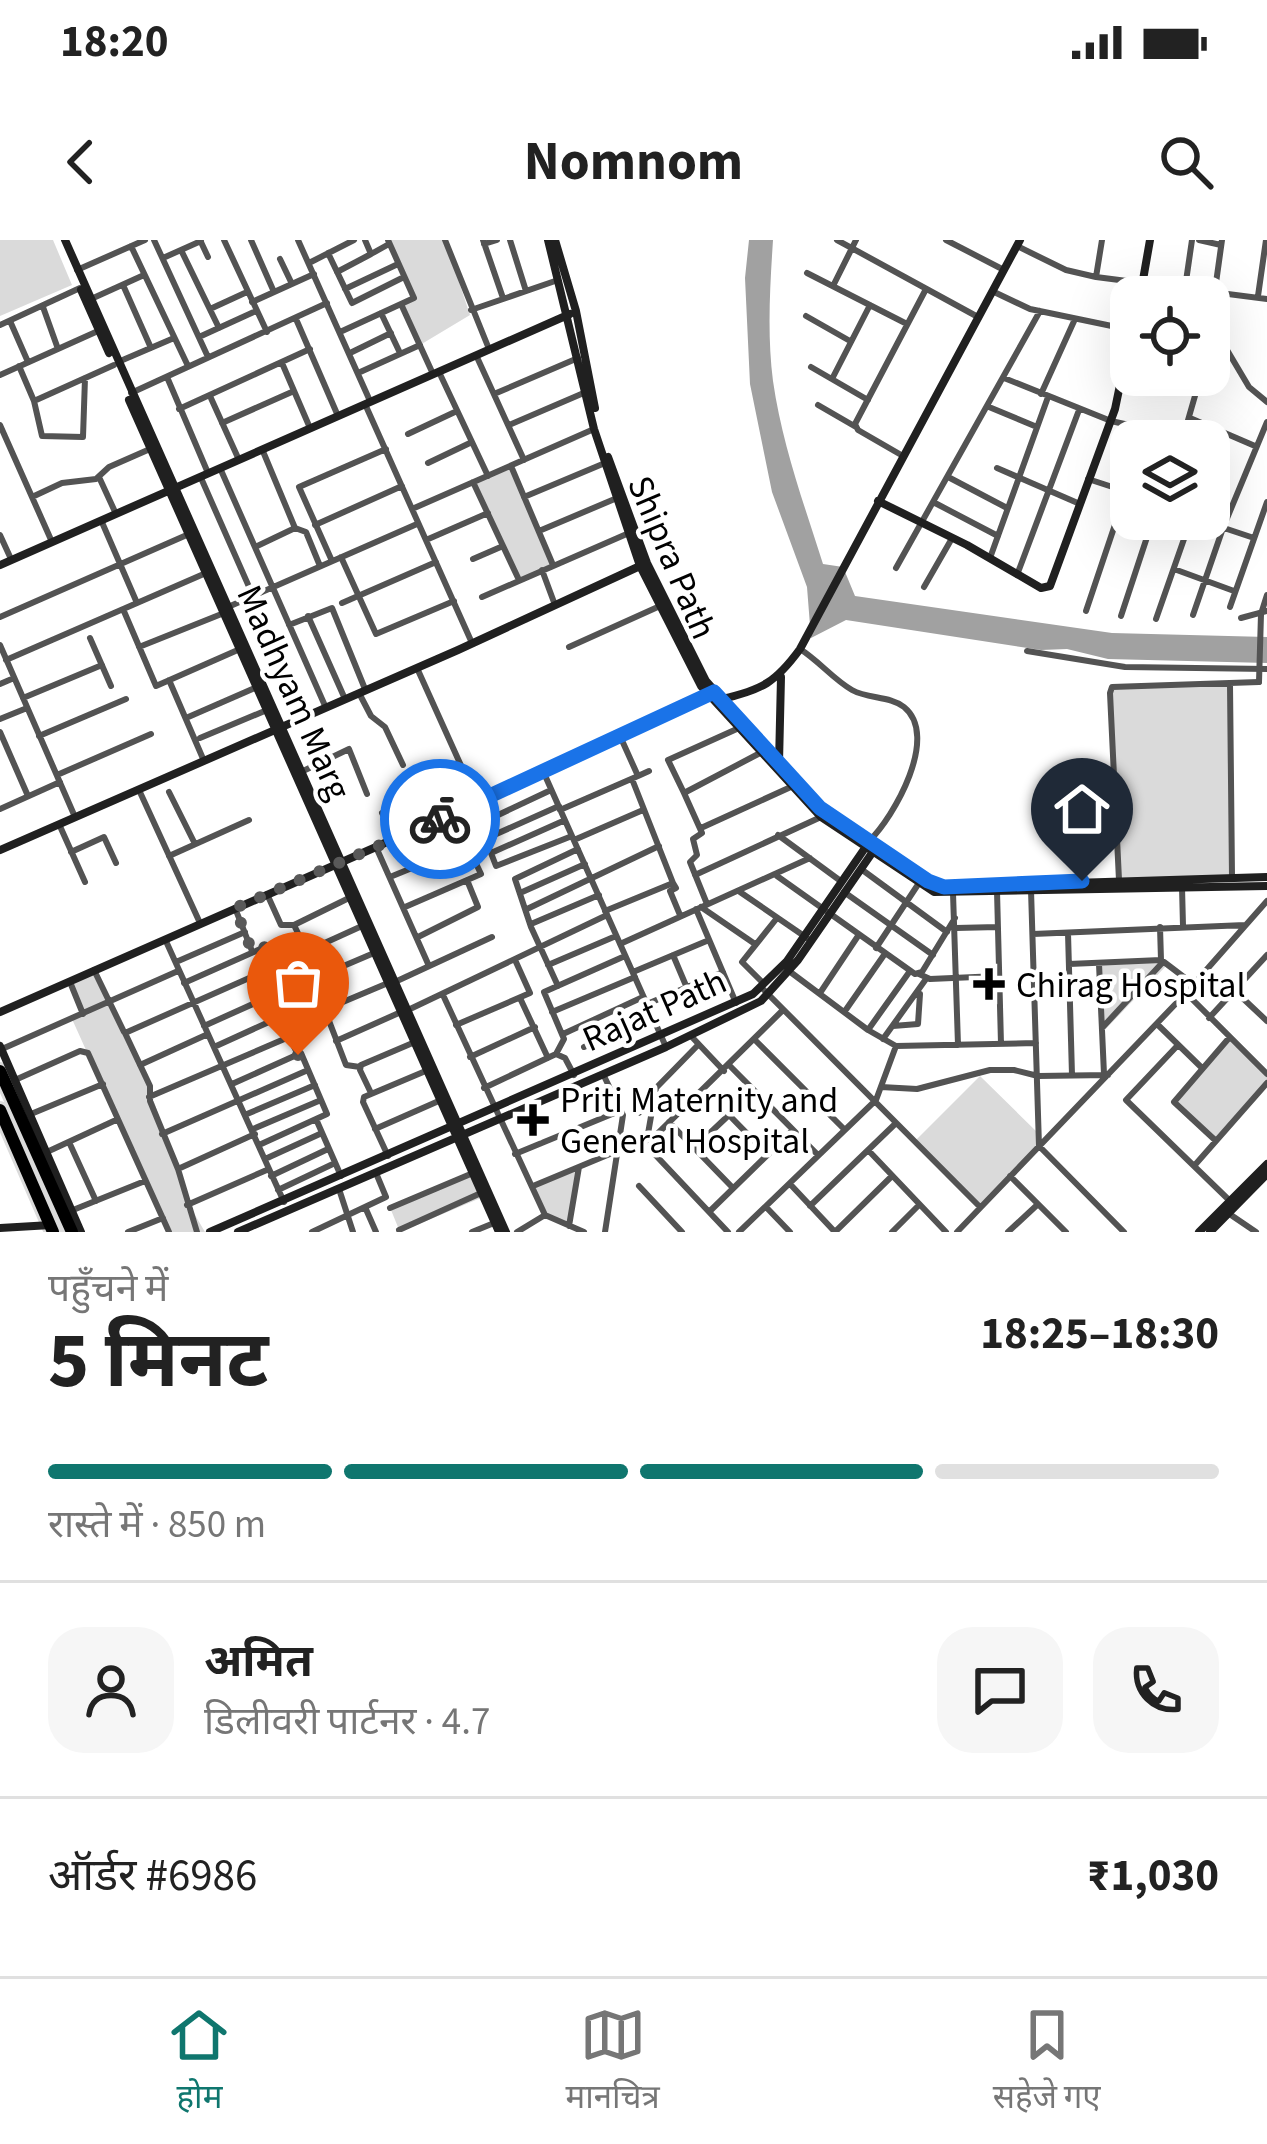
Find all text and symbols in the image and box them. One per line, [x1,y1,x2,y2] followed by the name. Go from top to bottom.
[60,10,169,74] text: 18:20
[524,124,743,201] text: Nomnom
[48,129,114,195] icon: back
[1153,129,1219,195] icon: search
[1110,276,1230,540] map controls
[1110,276,1230,396] button: locate
[1110,420,1230,540] button: layers
[614,468,729,647] street label: Shipra Path
[224,577,364,808] street label: Madhyam Marg
[1031,758,1133,881] pin
[380,759,500,879] courier
[1049,776,1115,842] icon: home
[407,786,473,852] icon: bike
[247,932,349,1055] pin
[265,950,331,1016] icon: bag
[575,956,735,1065] street label: Rajat Path
[1016,960,1246,1011] place label: Chirag Hospital
[973,968,1005,1000] marker: Chirag Hospital
[560,1075,838,1167] place label: Priti Maternity and General Hospital
[517,1104,549,1136] marker: Priti Maternity and General Hospital
[48,1261,168,1317] text: पहुँचने में
[980,1302,1219,1366] text: 18:25–18:30
[48,1306,269,1417] text: 5 मिनट
[48,1497,266,1553] text: रास्ते में · 850 m
[48,1627,174,1753] button: person
[937,1627,1063,1753] button: chat
[1093,1627,1219,1753] button: phone
[204,1630,313,1694] text: अमित
[204,1694,490,1750] text: डिलीवरी पार्टनर · 4.7
[48,1844,257,1908] text: ऑर्डर #6986
[1087,1844,1219,1908] text: ₹1,030
[166,2002,232,2121] tab: होम
[565,2002,660,2121] tab: मानचित्र
[993,2002,1101,2121] tab: सहेजे गए

